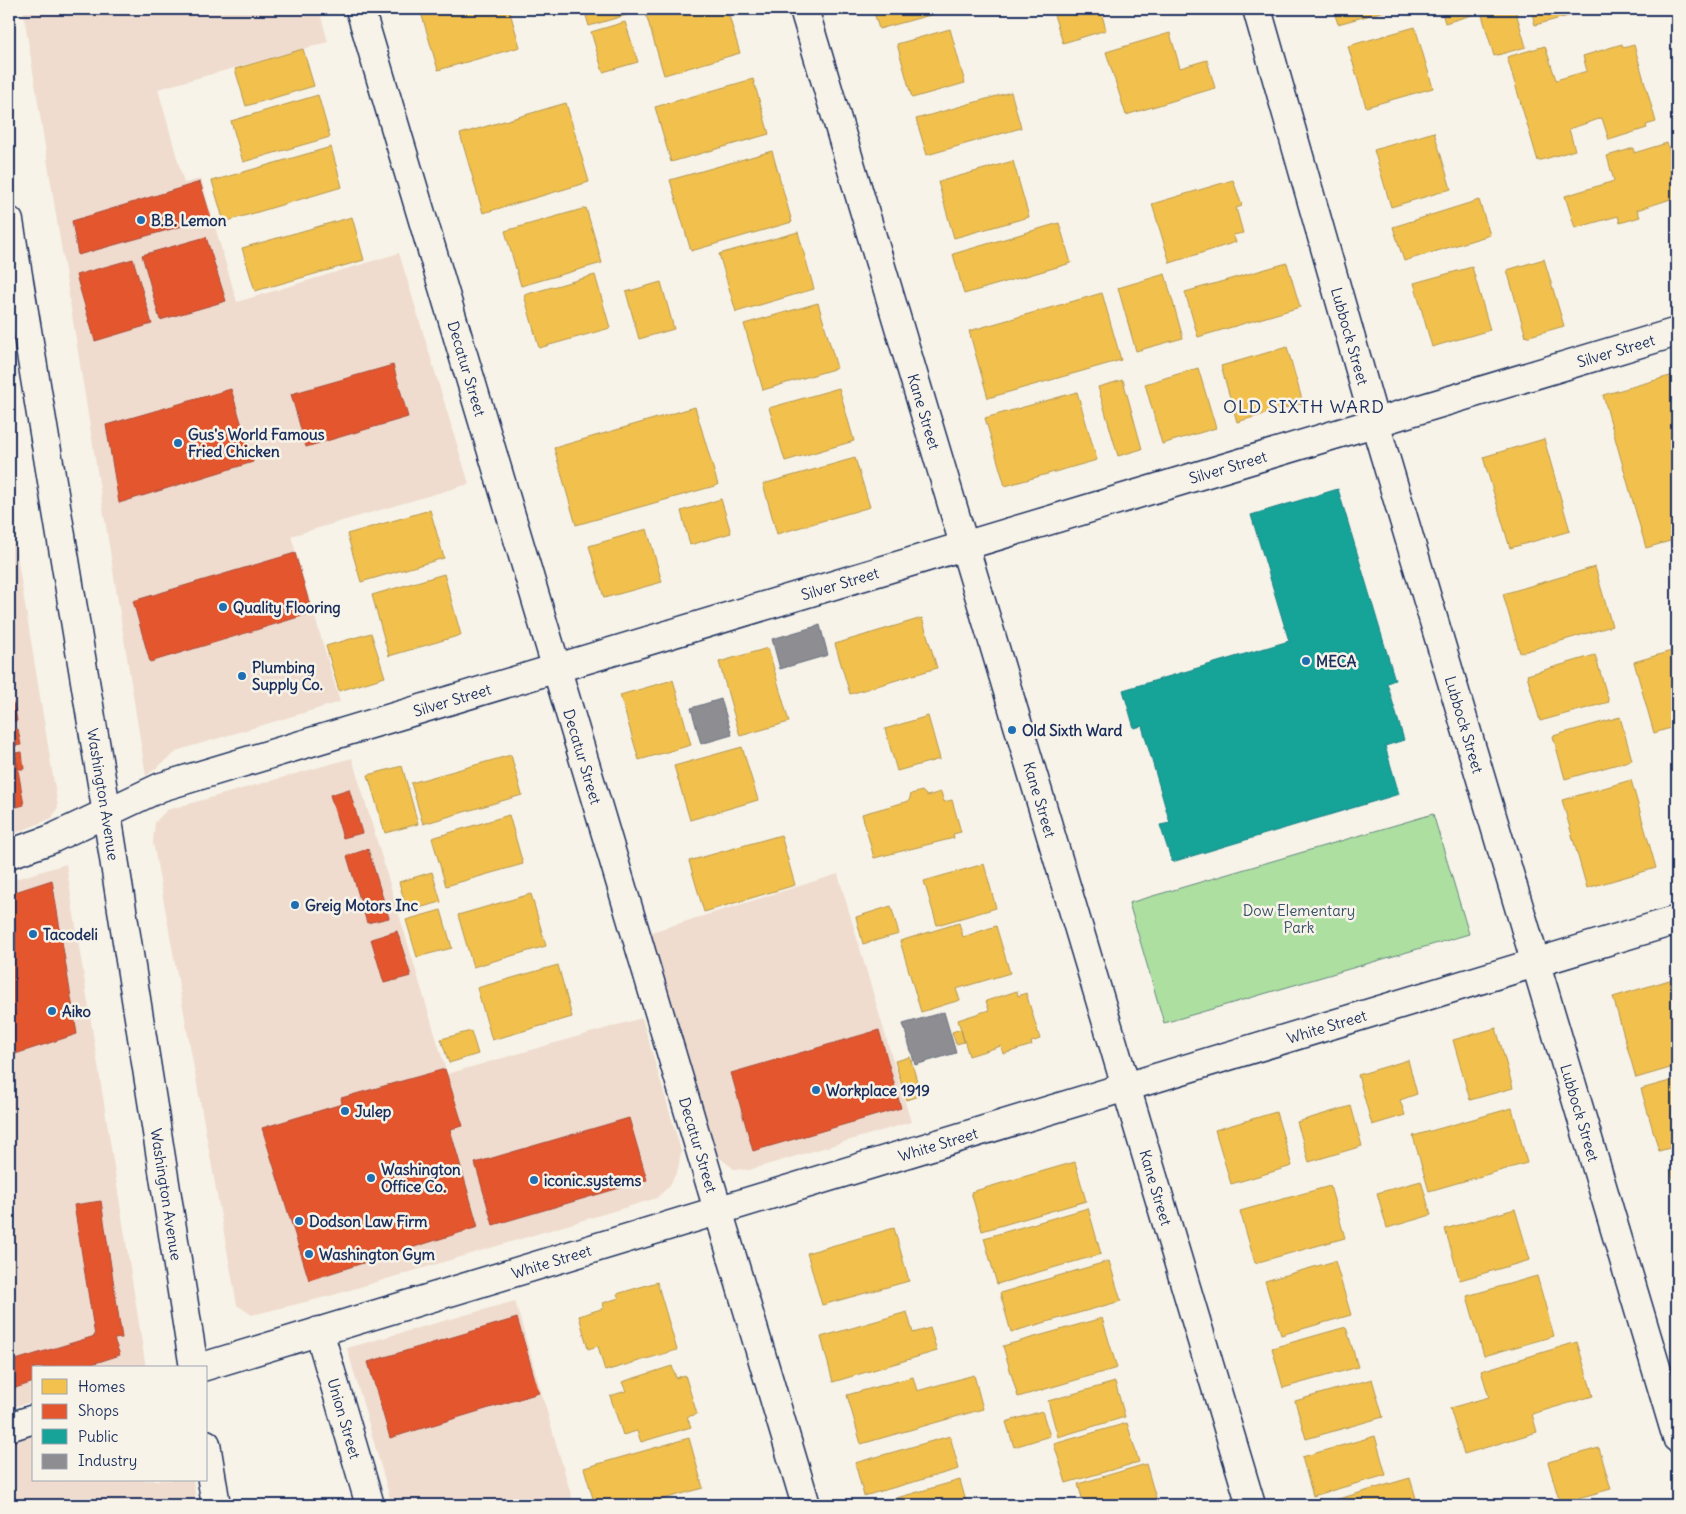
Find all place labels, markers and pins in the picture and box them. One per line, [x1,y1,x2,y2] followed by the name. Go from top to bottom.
[151,211,227,230] place label: B.B. Lemon
[135,214,147,226] marker: B.B. Lemon
[188,425,325,461] place label: Gus's World Famous Fried Chicken
[172,437,184,449] marker: Gus's World Famous Fried Chicken
[233,598,341,618] place label: Quality Flooring
[217,601,229,613] marker: Quality Flooring
[1316,652,1357,671] place label: MECA
[1300,655,1312,667] marker: MECA
[252,658,323,695] place label: Plumbing Supply Co.
[236,670,248,682] marker: Plumbing Supply Co.
[1022,721,1122,740] place label: Old Sixth Ward
[1006,724,1018,736] marker: Old Sixth Ward
[305,896,418,916] place label: Greig Motors Inc
[289,899,301,911] marker: Greig Motors Inc
[43,925,98,944] place label: Tacodeli
[27,928,39,940] marker: Tacodeli
[62,1002,92,1021] place label: Aiko
[46,1005,58,1017] marker: Aiko
[826,1081,930,1101] place label: Workplace 1919
[810,1084,822,1096] marker: Workplace 1919
[355,1102,392,1122] place label: Julep
[339,1105,351,1117] marker: Julep
[381,1160,461,1196] place label: Washington Office Co.
[544,1171,641,1191] place label: iconic.systems
[365,1172,377,1184] marker: Washington Office Co.
[528,1174,540,1186] marker: iconic.systems
[309,1212,428,1231] place label: Dodson Law Firm
[293,1215,305,1227] marker: Dodson Law Firm
[319,1245,435,1265] place label: Washington Gym
[303,1248,315,1260] marker: Washington Gym

